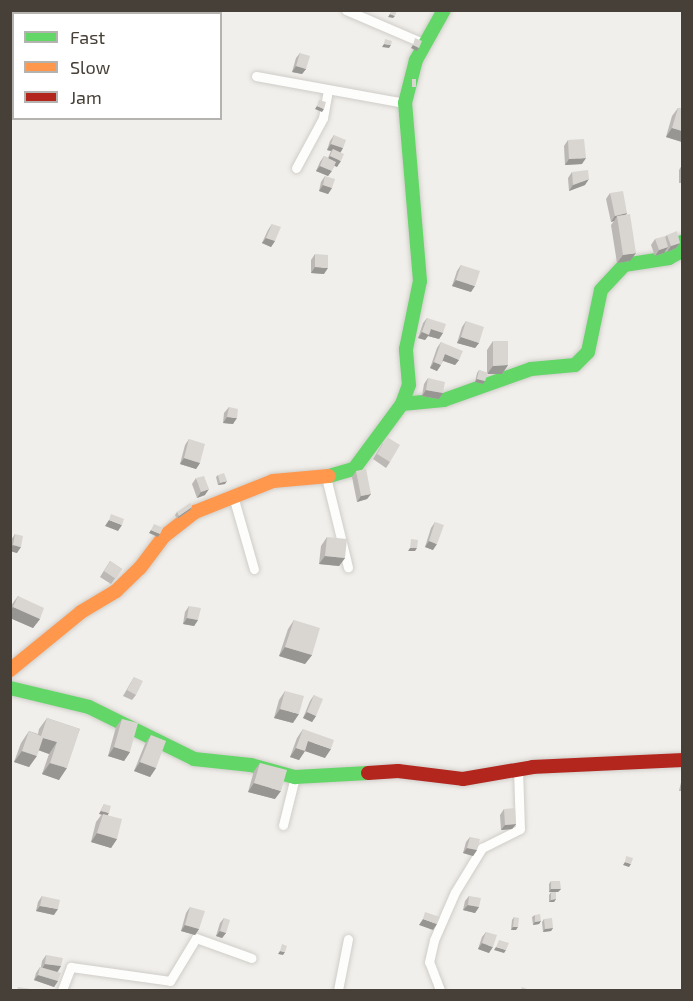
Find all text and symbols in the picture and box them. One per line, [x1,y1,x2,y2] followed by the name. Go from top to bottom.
[12,12,222,120] legend
[70,26,105,48] text: Fast
[70,56,110,78] text: Slow
[70,86,102,108] text: Jam

